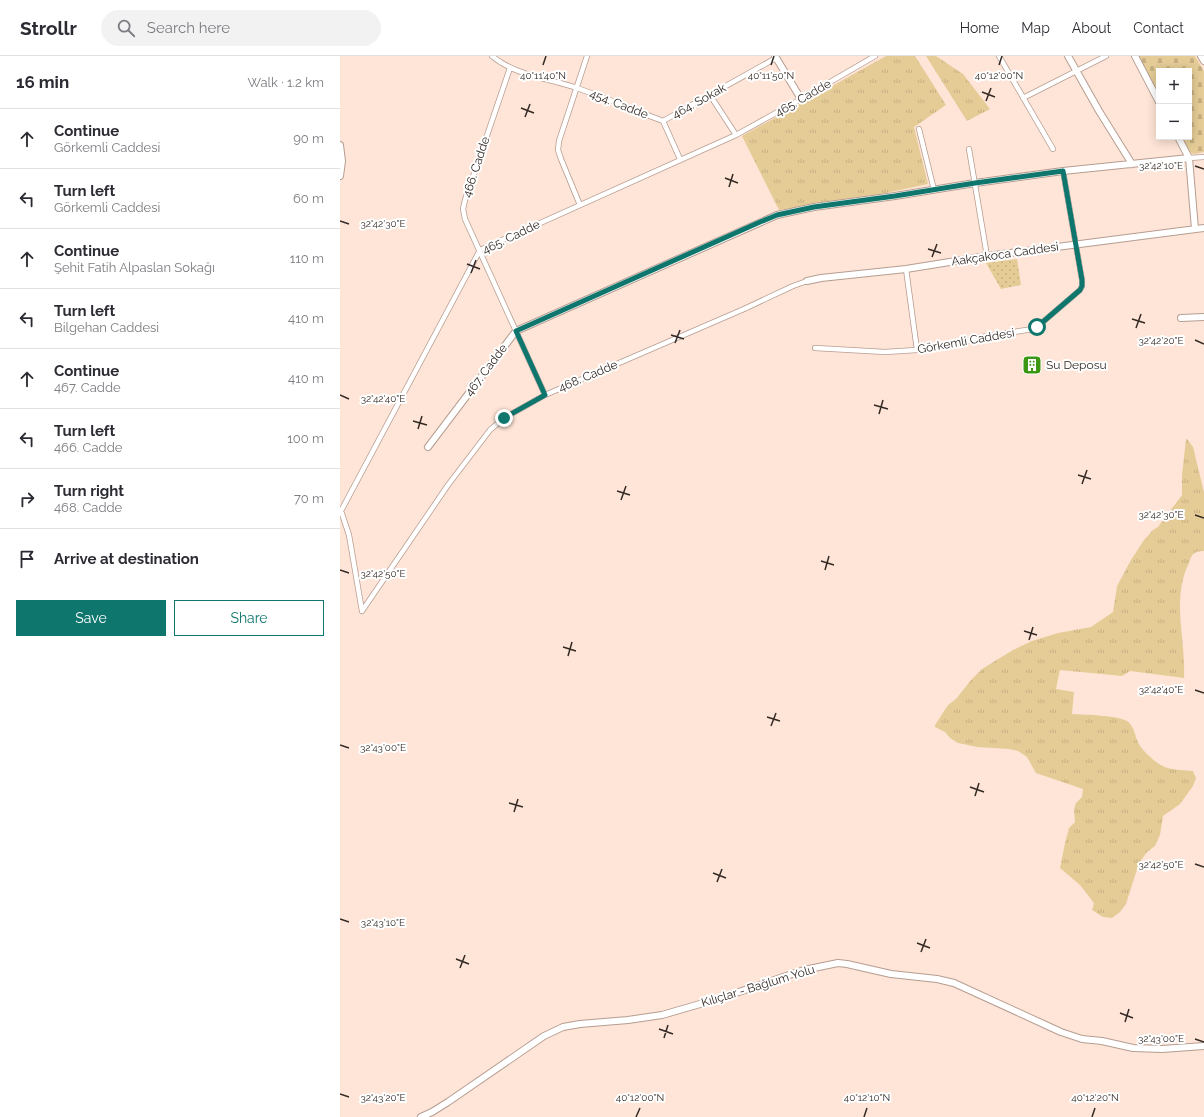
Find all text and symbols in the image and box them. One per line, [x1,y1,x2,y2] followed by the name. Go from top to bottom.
[101,10,381,46] search box
[20,17,77,39] text: Strollr
[115,17,137,39] icon: search
[147,19,230,37] text: Search here
[960,20,999,36] text: Home
[1021,20,1050,36] text: Map
[1072,20,1111,36] text: About
[1133,20,1184,36] text: Contact
[1156,68,1192,140] map controls
[1156,68,1192,104] button: +
[520,70,566,81] text: 40°11'40"N
[748,70,794,81] text: 40°11'50"N
[975,70,1023,81] text: 40°12'00"N
[16,72,69,92] text: 16 min
[248,75,324,90] text: Walk · 1.2 km
[772,76,834,120] street label: 465. Cadde
[670,80,729,122] street label: 464. Sokak
[588,86,650,122] street label: 454. Cadde
[1156,104,1192,140] button: −
[54,122,119,140] text: Continue
[16,128,38,150] icon: ahead
[293,131,324,146] text: 90 m
[460,135,492,199] street label: 466. Cadde
[54,140,160,155] text: Görkemli Caddesi
[1139,160,1183,171] text: 32°42'10"E
[54,182,115,200] text: Turn left
[16,188,38,210] icon: left
[293,191,324,206] text: 60 m
[54,200,160,215] text: Görkemli Caddesi
[480,217,542,257] street label: 465. Cadde
[360,218,406,229] text: 32°42'30"E
[950,240,1060,268] street label: Aakçakoca Caddesi
[54,242,119,260] text: Continue
[16,248,38,270] icon: ahead
[290,251,324,266] text: 110 m
[54,260,215,275] text: Şehit Fatih Alpaslan Sokağı
[54,302,115,320] text: Turn left
[16,308,38,330] icon: left
[288,311,324,326] text: 410 m
[1028,318,1046,336] route start
[54,320,159,335] text: Bilgehan Caddesi
[916,326,1016,356] street label: Görkemli Caddesi
[1138,335,1184,346] text: 32°42'20"E
[462,341,510,399] street label: 467. Cadde
[1021,354,1043,376] building icon: Su Deposu
[556,357,620,395] street label: 468. Cadde
[1046,358,1107,372] place label: Su Deposu
[54,362,119,380] text: Continue
[16,368,38,390] icon: ahead
[288,371,324,386] text: 410 m
[54,380,121,395] text: 467. Cadde
[361,393,405,404] text: 32°42'40"E
[495,409,513,427] route end
[54,422,115,440] text: Turn left
[16,428,38,450] icon: left
[287,431,324,446] text: 100 m
[54,440,122,455] text: 466. Cadde
[54,482,124,500] text: Turn right
[16,488,38,510] icon: right
[294,491,324,506] text: 70 m
[54,500,122,515] text: 468. Cadde
[1138,509,1184,520] text: 32°42'30"E
[16,548,38,570] icon: arrive
[54,550,199,568] text: Arrive at destination
[360,568,406,579] text: 32°42'50"E
[16,600,166,636] button: Save
[174,600,324,636] button: Share
[1139,684,1183,695] text: 32°42'40"E
[360,742,406,753] text: 32°43'00"E
[1138,859,1184,870] text: 32°42'50"E
[361,917,405,928] text: 32°43'10"E
[700,962,816,1010] street label: Kılıçlar - Bağlum Yolu
[1138,1033,1184,1044] text: 32°43'00"E
[360,1092,406,1103] text: 32°43'20"E
[616,1092,664,1103] text: 40°12'00"N
[844,1092,890,1103] text: 40°12'10"N
[1071,1092,1119,1103] text: 40°12'20"N

